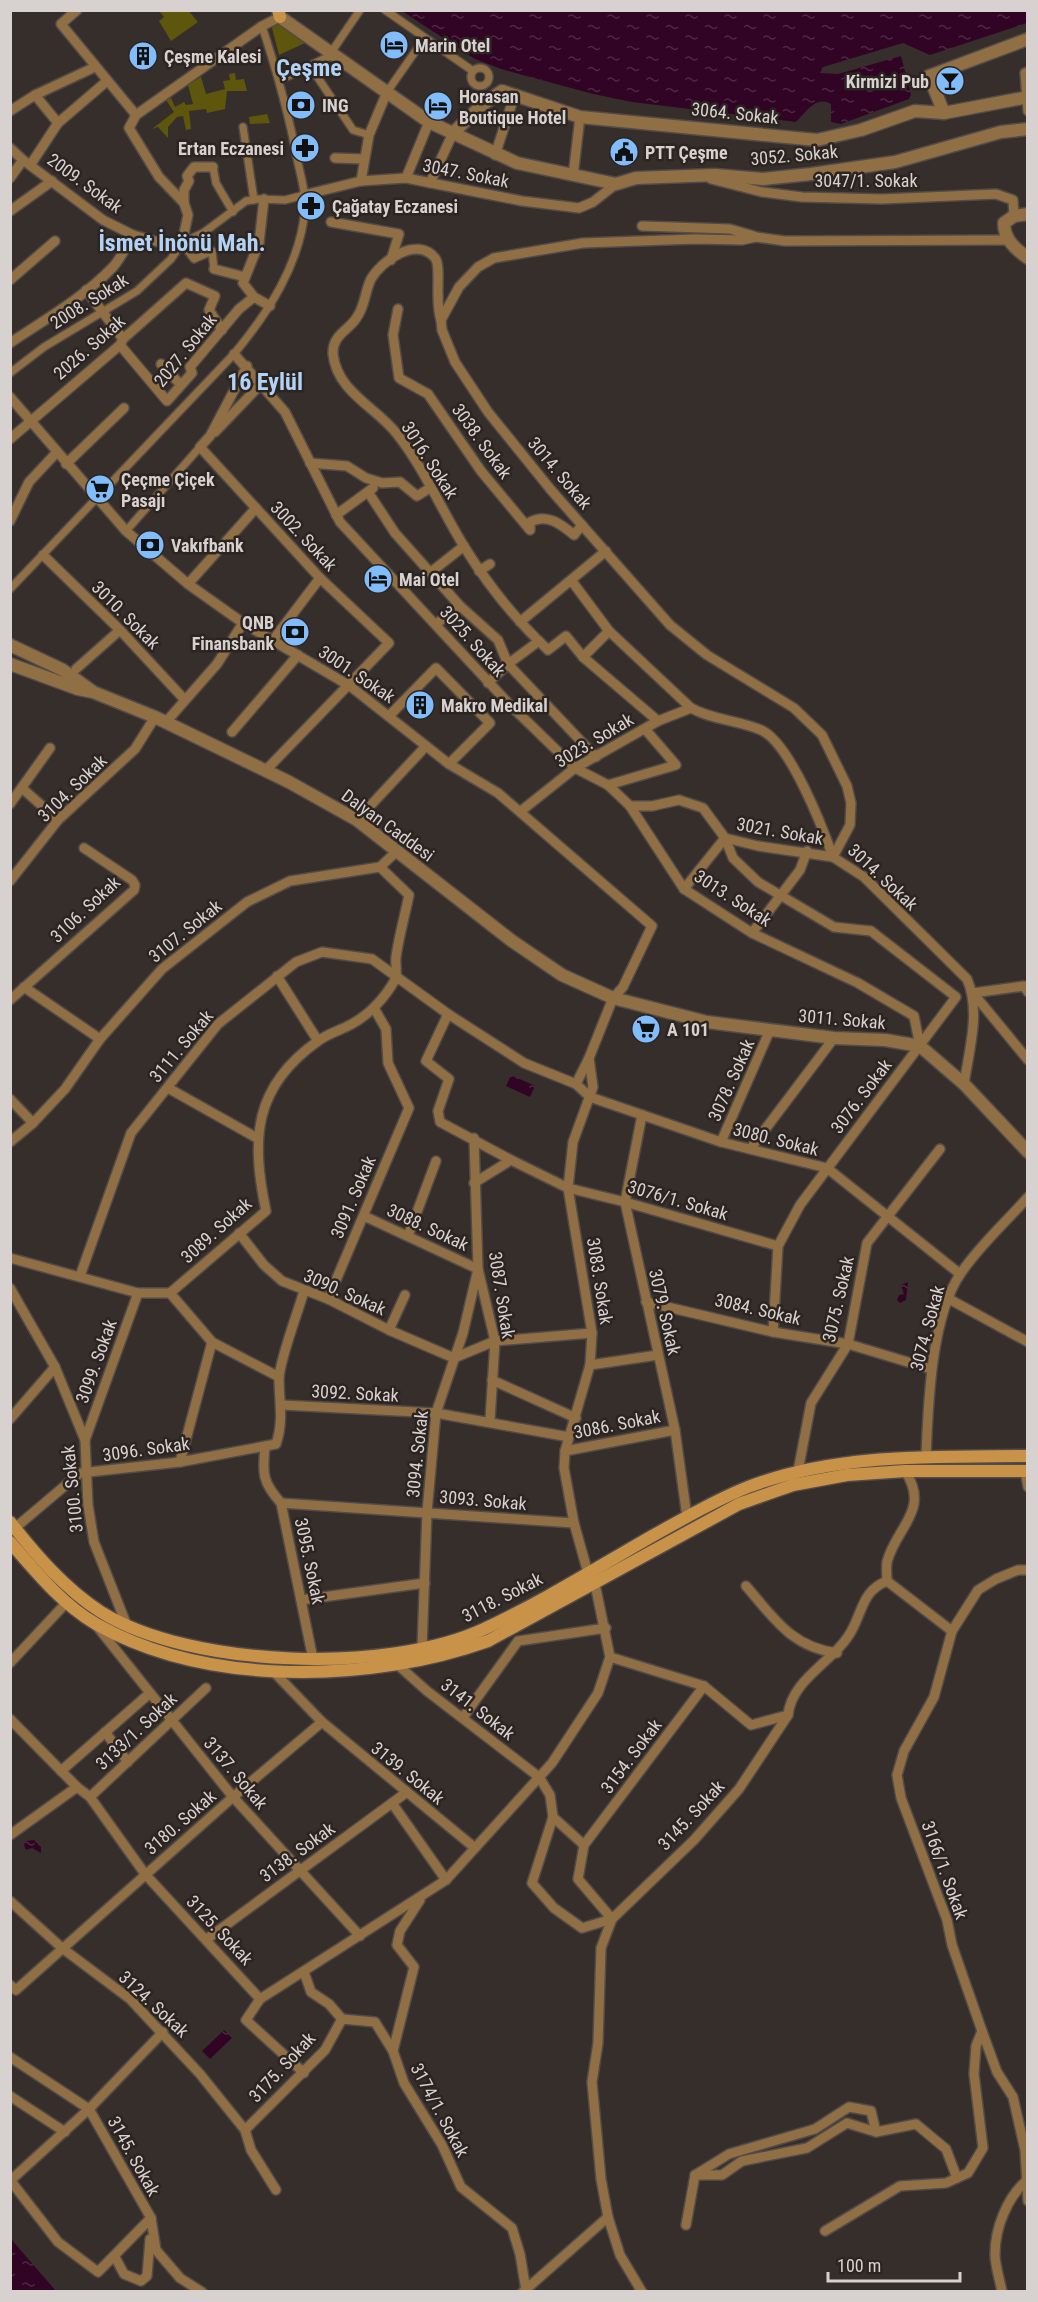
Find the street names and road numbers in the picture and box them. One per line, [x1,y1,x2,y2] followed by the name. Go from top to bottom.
[690,98,780,128] street label: 3064. Sokak
[749,141,839,169] street label: 3052. Sokak
[43,149,127,217] street label: 2009. Sokak
[421,154,511,192] street label: 3047. Sokak
[814,170,918,191] street label: 3047/1. Sokak
[46,269,132,333] street label: 2008. Sokak
[149,309,221,391] street label: 2027. Sokak
[49,310,129,384] street label: 2026. Sokak
[448,399,516,483] street label: 3038. Sokak
[397,418,463,502] street label: 3016. Sokak
[524,433,596,513] street label: 3014. Sokak
[266,497,342,575] street label: 3002. Sokak
[88,577,164,653] street label: 3010. Sokak
[436,601,510,681] street label: 3025. Sokak
[315,641,399,707] street label: 3001. Sokak
[551,708,637,772] street label: 3023. Sokak
[33,750,111,826] street label: 3104. Sokak
[338,784,438,866] street label: Dalyan Caddesi
[735,813,825,849] street label: 3021. Sokak
[844,839,922,915] street label: 3014. Sokak
[691,865,775,931] street label: 3013. Sokak
[46,871,124,947] street label: 3106. Sokak
[144,895,226,967] street label: 3107. Sokak
[797,1005,887,1033] street label: 3011. Sokak
[145,1006,217,1086] street label: 3111. Sokak
[704,1036,758,1124] street label: 3078. Sokak
[826,1055,896,1137] street label: 3076. Sokak
[731,1118,821,1160] street label: 3080. Sokak
[326,1153,380,1241] street label: 3091. Sokak
[626,1176,730,1224] street label: 3076/1. Sokak
[176,1193,256,1267] street label: 3089. Sokak
[384,1199,472,1255] street label: 3088. Sokak
[583,1236,617,1326] street label: 3083. Sokak
[485,1250,519,1340] street label: 3087. Sokak
[818,1254,858,1344] street label: 3075. Sokak
[301,1265,389,1319] street label: 3090. Sokak
[645,1267,685,1357] street label: 3079. Sokak
[906,1283,948,1373] street label: 3074. Sokak
[713,1289,803,1329] street label: 3084. Sokak
[71,1316,121,1406] street label: 3099. Sokak
[311,1380,399,1406] street label: 3092. Sokak
[572,1405,662,1443] street label: 3086. Sokak
[402,1409,432,1499] street label: 3094. Sokak
[101,1433,191,1465] street label: 3096. Sokak
[57,1444,87,1534] street label: 3100. Sokak
[438,1486,528,1514] street label: 3093. Sokak
[291,1516,329,1606] street label: 3095. Sokak
[458,1568,546,1626] street label: 3118. Sokak
[437,1674,519,1744] street label: 3141. Sokak
[91,1688,181,1774] street label: 3133/1. Sokak
[596,1715,666,1797] street label: 3154. Sokak
[200,1733,272,1813] street label: 3137. Sokak
[367,1737,449,1809] street label: 3139. Sokak
[653,1776,729,1854] street label: 3145. Sokak
[140,1785,220,1859] street label: 3180. Sokak
[255,1818,339,1886] street label: 3138. Sokak
[917,1818,973,1922] street label: 3166/1. Sokak
[182,1891,258,1969] street label: 3125. Sokak
[115,1966,193,2042] street label: 3124. Sokak
[244,2028,320,2106] street label: 3175. Sokak
[407,2060,473,2160] street label: 3174/1. Sokak
[104,2113,164,2199] street label: 3145. Sokak

